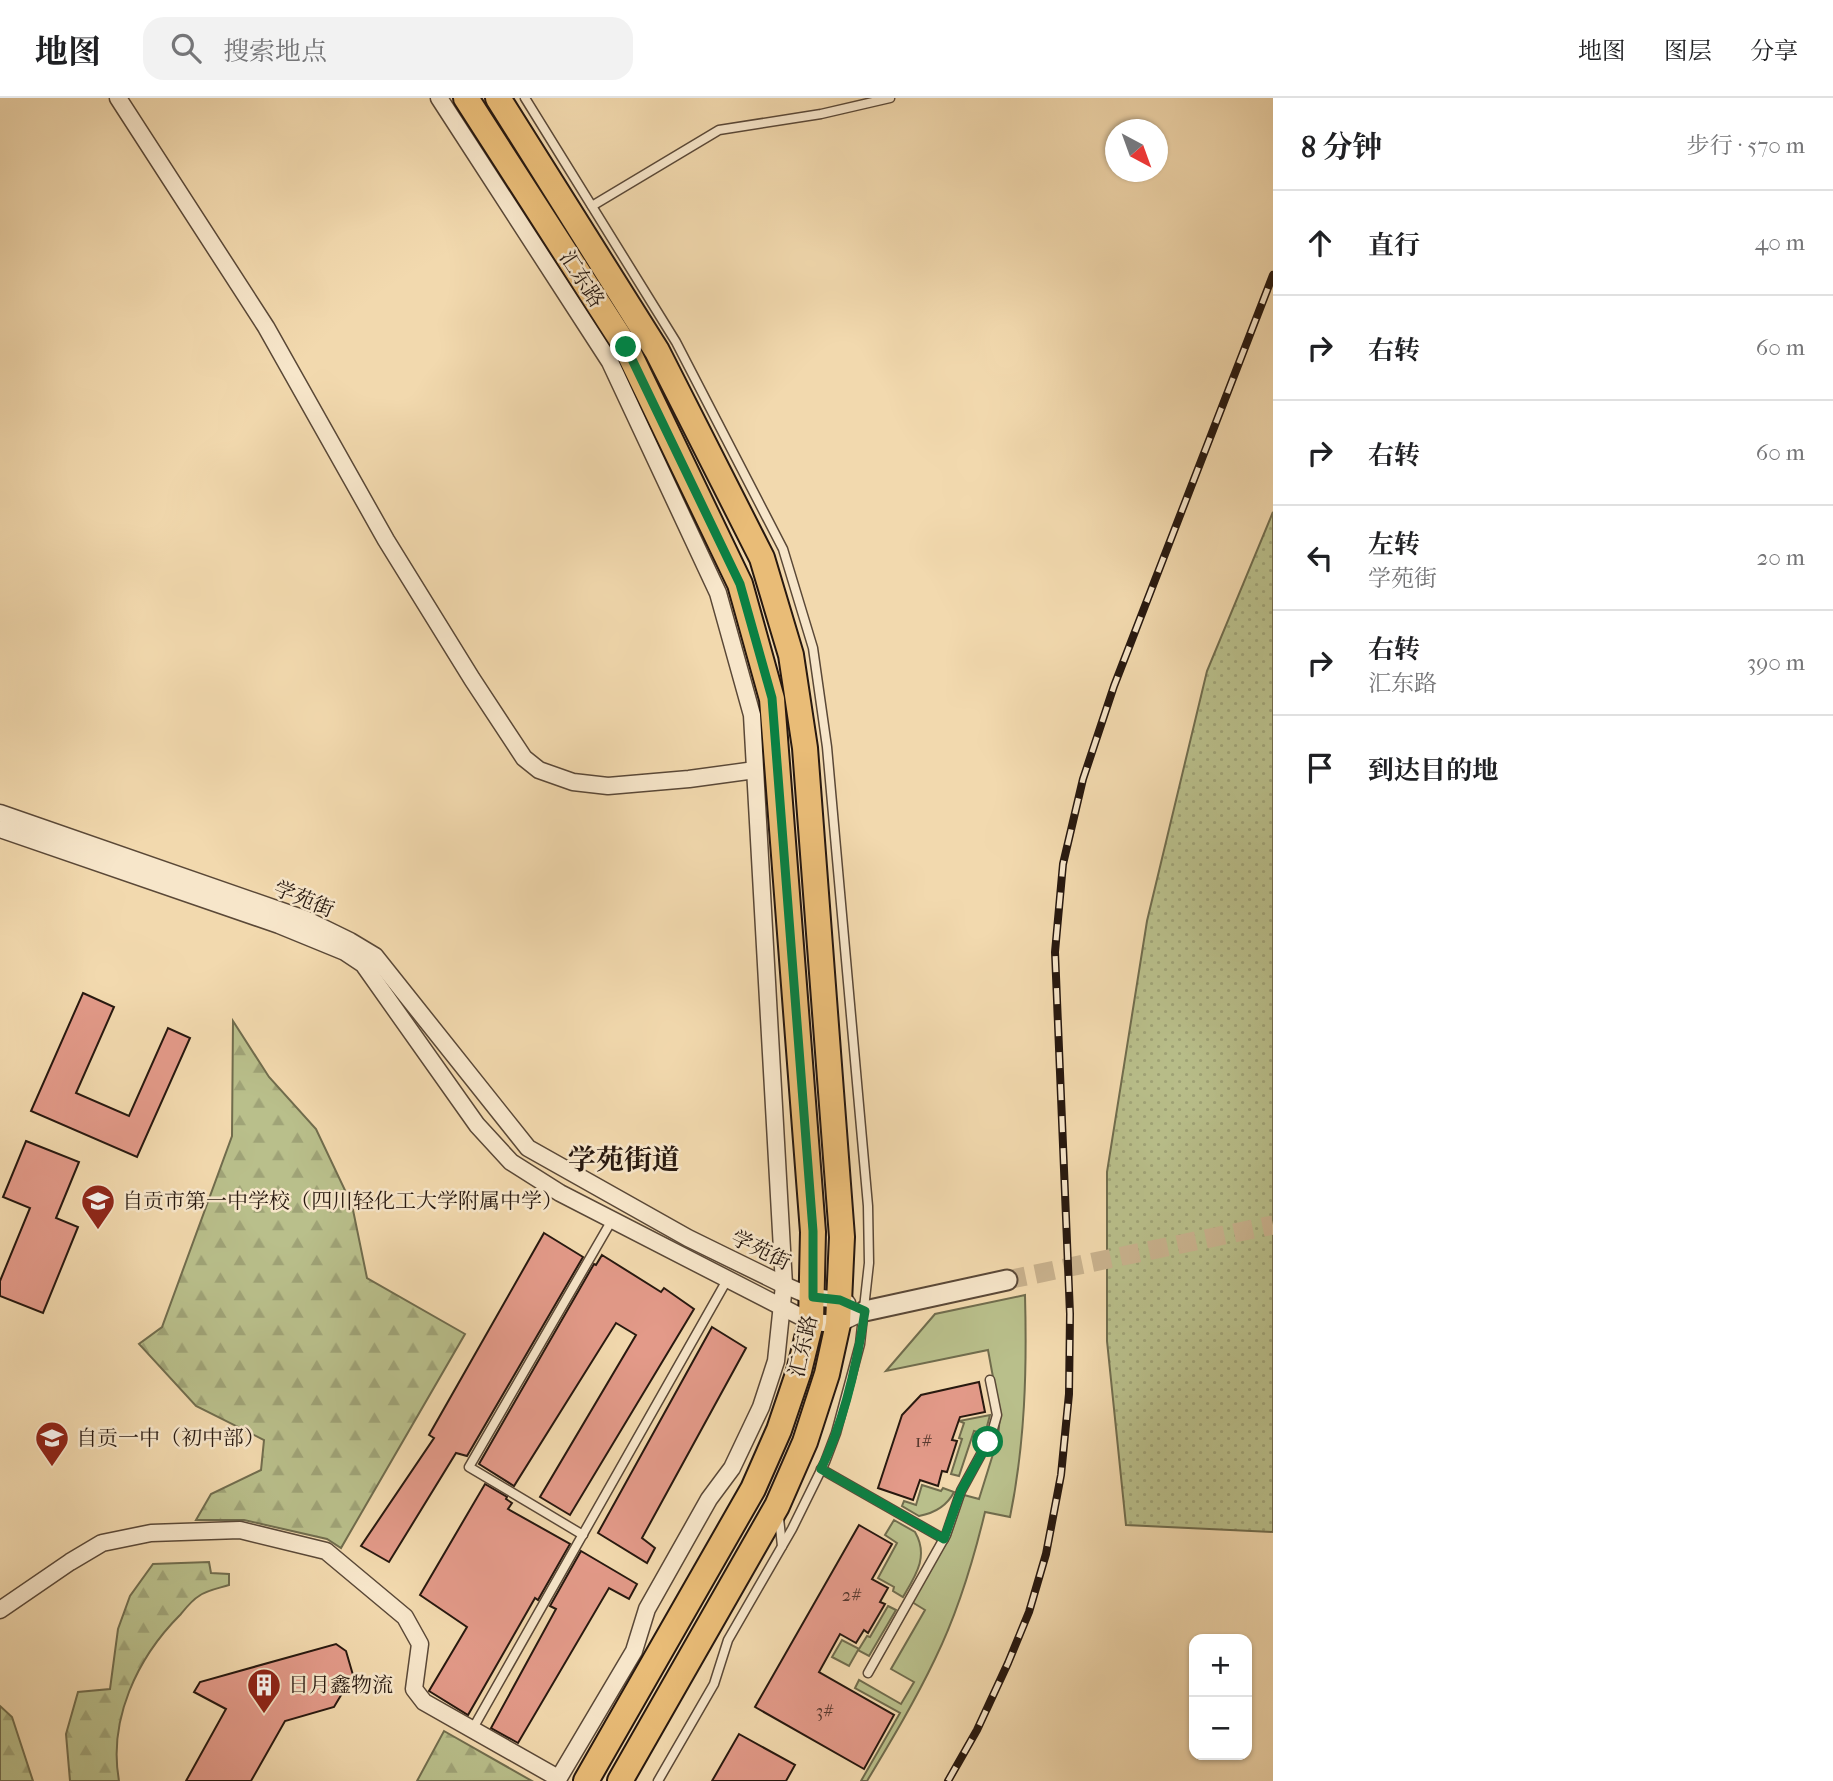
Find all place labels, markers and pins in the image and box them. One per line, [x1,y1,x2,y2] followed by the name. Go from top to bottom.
[79,1182,117,1231] school or university icon: 自贡市第一中学校（四川轻化工大学附属中学）
[122,1189,563,1213] place label: 自贡市第一中学校（四川轻化工大学附属中学）
[33,1419,71,1468] school or university icon: 自贡一中（初中部）
[76,1426,265,1450] place label: 自贡一中（初中部）
[245,1666,283,1715] building icon: 日月鑫物流
[288,1673,393,1697] place label: 日月鑫物流

